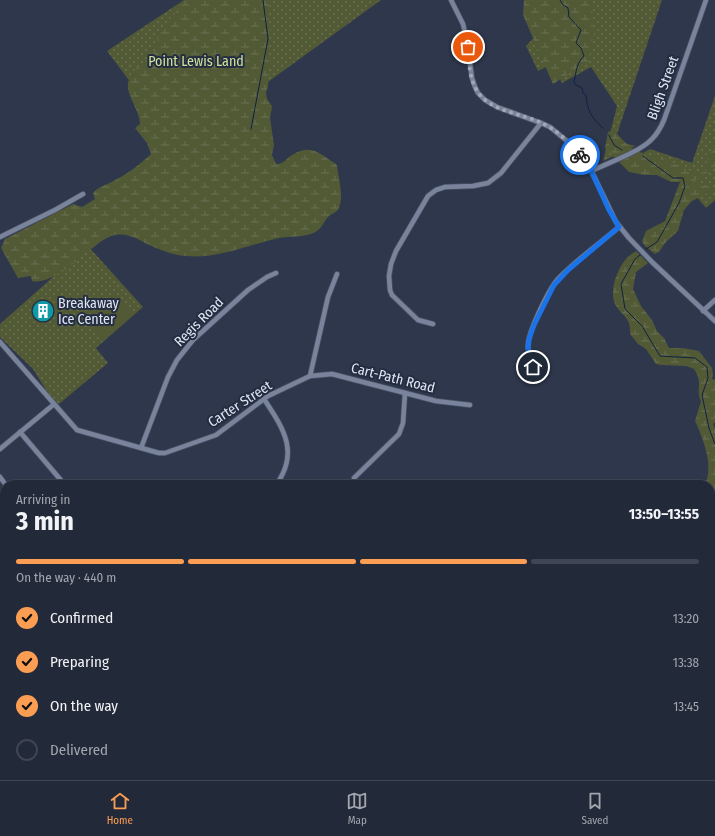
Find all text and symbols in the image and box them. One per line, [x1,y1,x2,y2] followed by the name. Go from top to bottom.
[451,30,485,64] pin
[457,36,479,58] icon: bag
[148,53,244,70] park label: Point Lewis Land
[644,53,683,122] street label: Bligh Street
[560,135,600,175] courier
[569,144,591,166] icon: bike
[171,294,227,350] street label: Regis Road
[58,295,120,328] place label: Breakaway Ice Center
[30,298,56,324] building icon: Breakaway Ice Center
[516,350,550,384] pin
[522,356,544,378] icon: home
[349,359,437,397] street label: Cart-Path Road
[205,377,275,431] street label: Carter Street
[16,492,70,507] text: Arriving in
[629,505,699,523] text: 13:50–13:55
[16,506,74,537] text: 3 min
[16,570,116,585] text: On the way · 440 m
[16,607,38,629] icon: check
[50,609,113,627] text: Confirmed
[673,611,699,626] text: 13:20
[16,651,38,673] icon: check
[50,653,109,671] text: Preparing
[673,655,699,670] text: 13:38
[16,695,38,717] icon: check
[50,697,118,715] text: On the way
[673,699,699,714] text: 13:45
[50,741,108,759] text: Delivered
[107,790,133,827] tab: Home
[346,790,368,827] tab: Map
[581,790,608,827] tab: Saved

